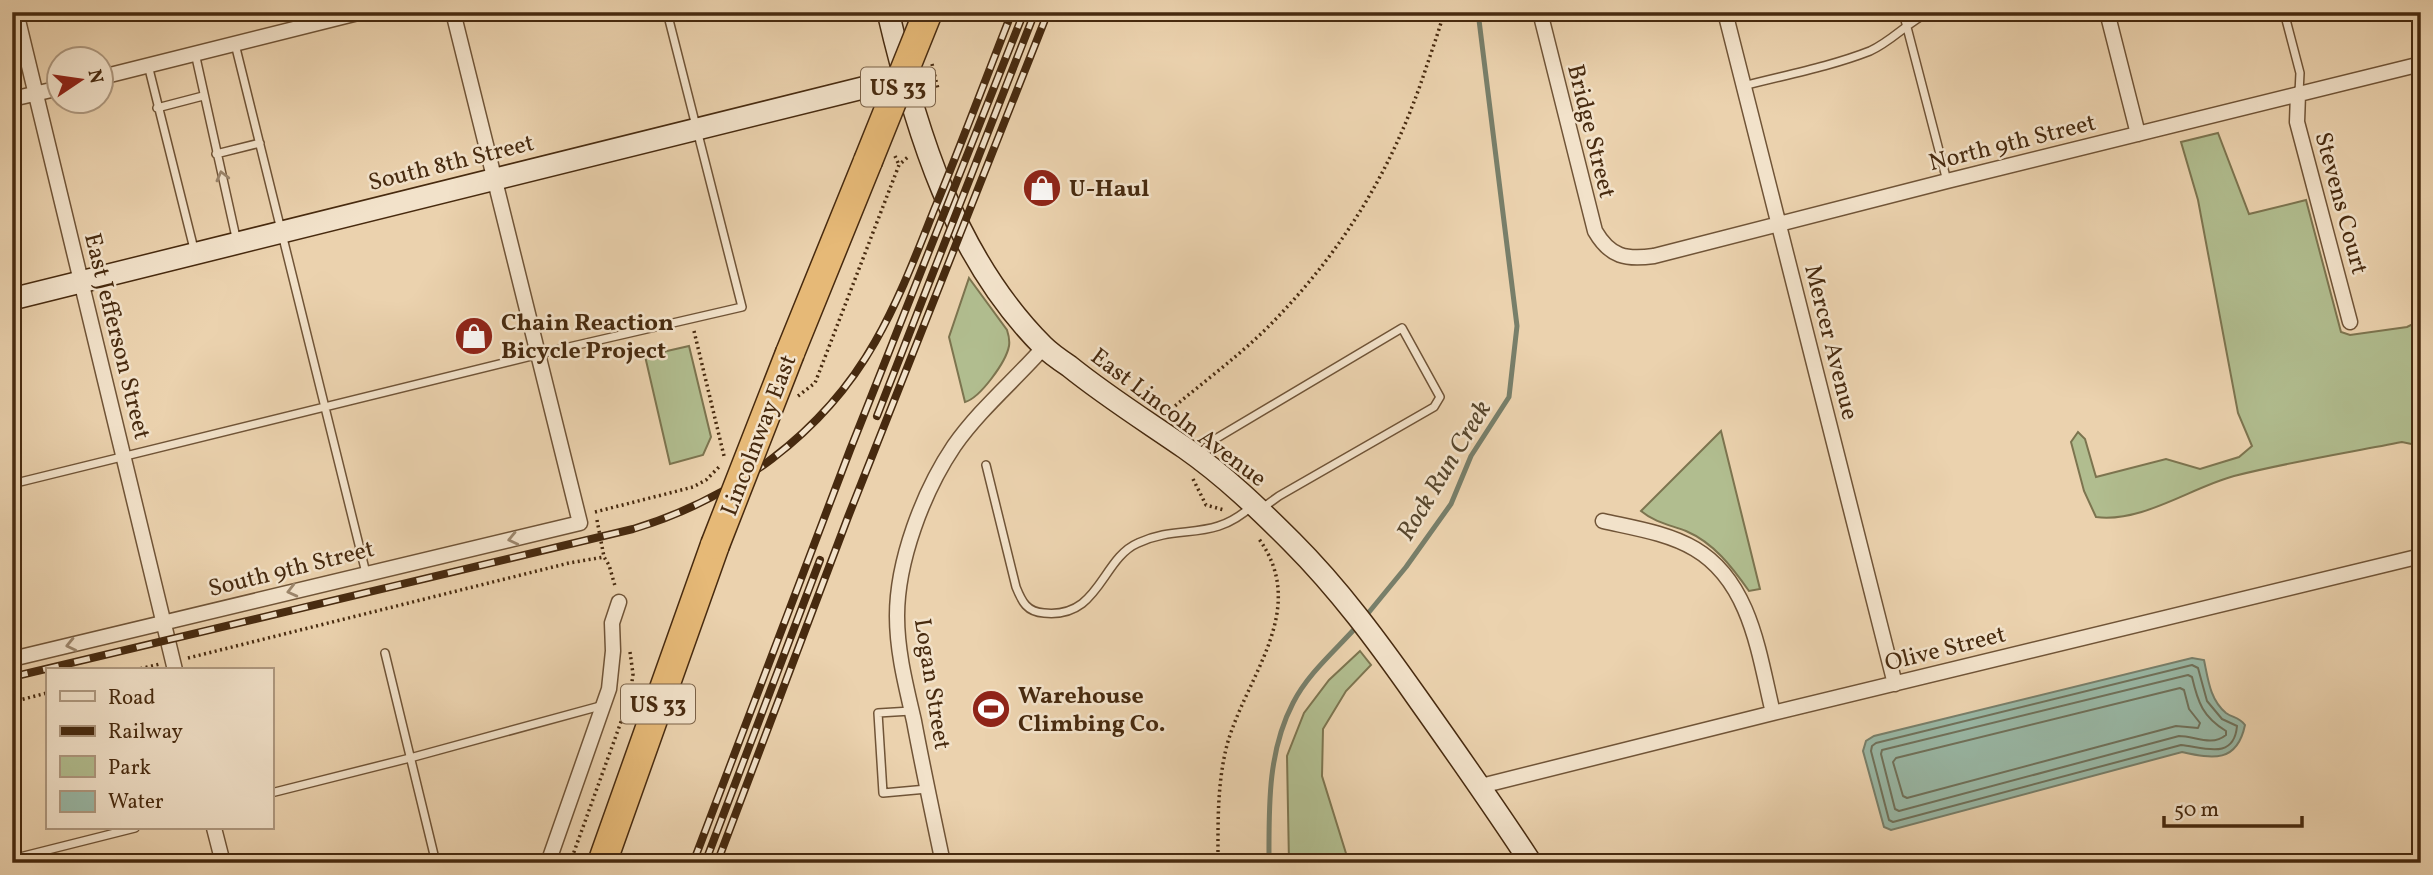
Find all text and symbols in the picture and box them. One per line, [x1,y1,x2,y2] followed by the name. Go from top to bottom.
[46,46,116,116] north arrow
[1557,61,1623,202] street label: Bridge Street
[80,67,109,86] text: N
[861,68,935,106] road number: US 33
[1925,107,2100,181] street label: North 9th Street
[365,127,538,201] street label: South 8th Street
[2305,128,2375,279] street label: Stevens Court
[1021,167,1063,209] shop icon: U-Haul
[216,170,230,182] one-way arrow
[1069,173,1149,207] place label: U-Haul
[74,230,158,443] street label: East Jefferson Street
[1794,261,1866,424] street label: Mercer Avenue
[501,307,674,369] place label: Chain Reaction Bicycle Project
[453,315,495,357] shop icon: Chain Reaction Bicycle Project
[1083,341,1273,496] street label: East Lincoln Avenue
[713,350,806,522] street label: Lincolnway East
[1389,394,1501,548] water label: Rock Run Creek
[507,530,519,545] one-way arrow
[205,533,378,607] street label: South 9th Street
[286,583,298,598] one-way arrow
[904,616,958,752] street label: Logan Street
[1881,619,2009,681] street label: Olive Street
[65,637,77,651] one-way arrow
[46,668,273,830] legend
[1018,680,1166,742] place label: Warehouse Climbing Co.
[108,684,155,713] text: Road
[621,684,695,724] road number: US 33
[970,688,1012,730] sports icon: Warehouse Climbing Co.
[108,718,184,747] text: Railway
[108,754,151,783] text: Park
[2164,784,2302,828] scale bar
[108,788,164,817] text: Water
[2174,796,2219,825] text: 50 m

